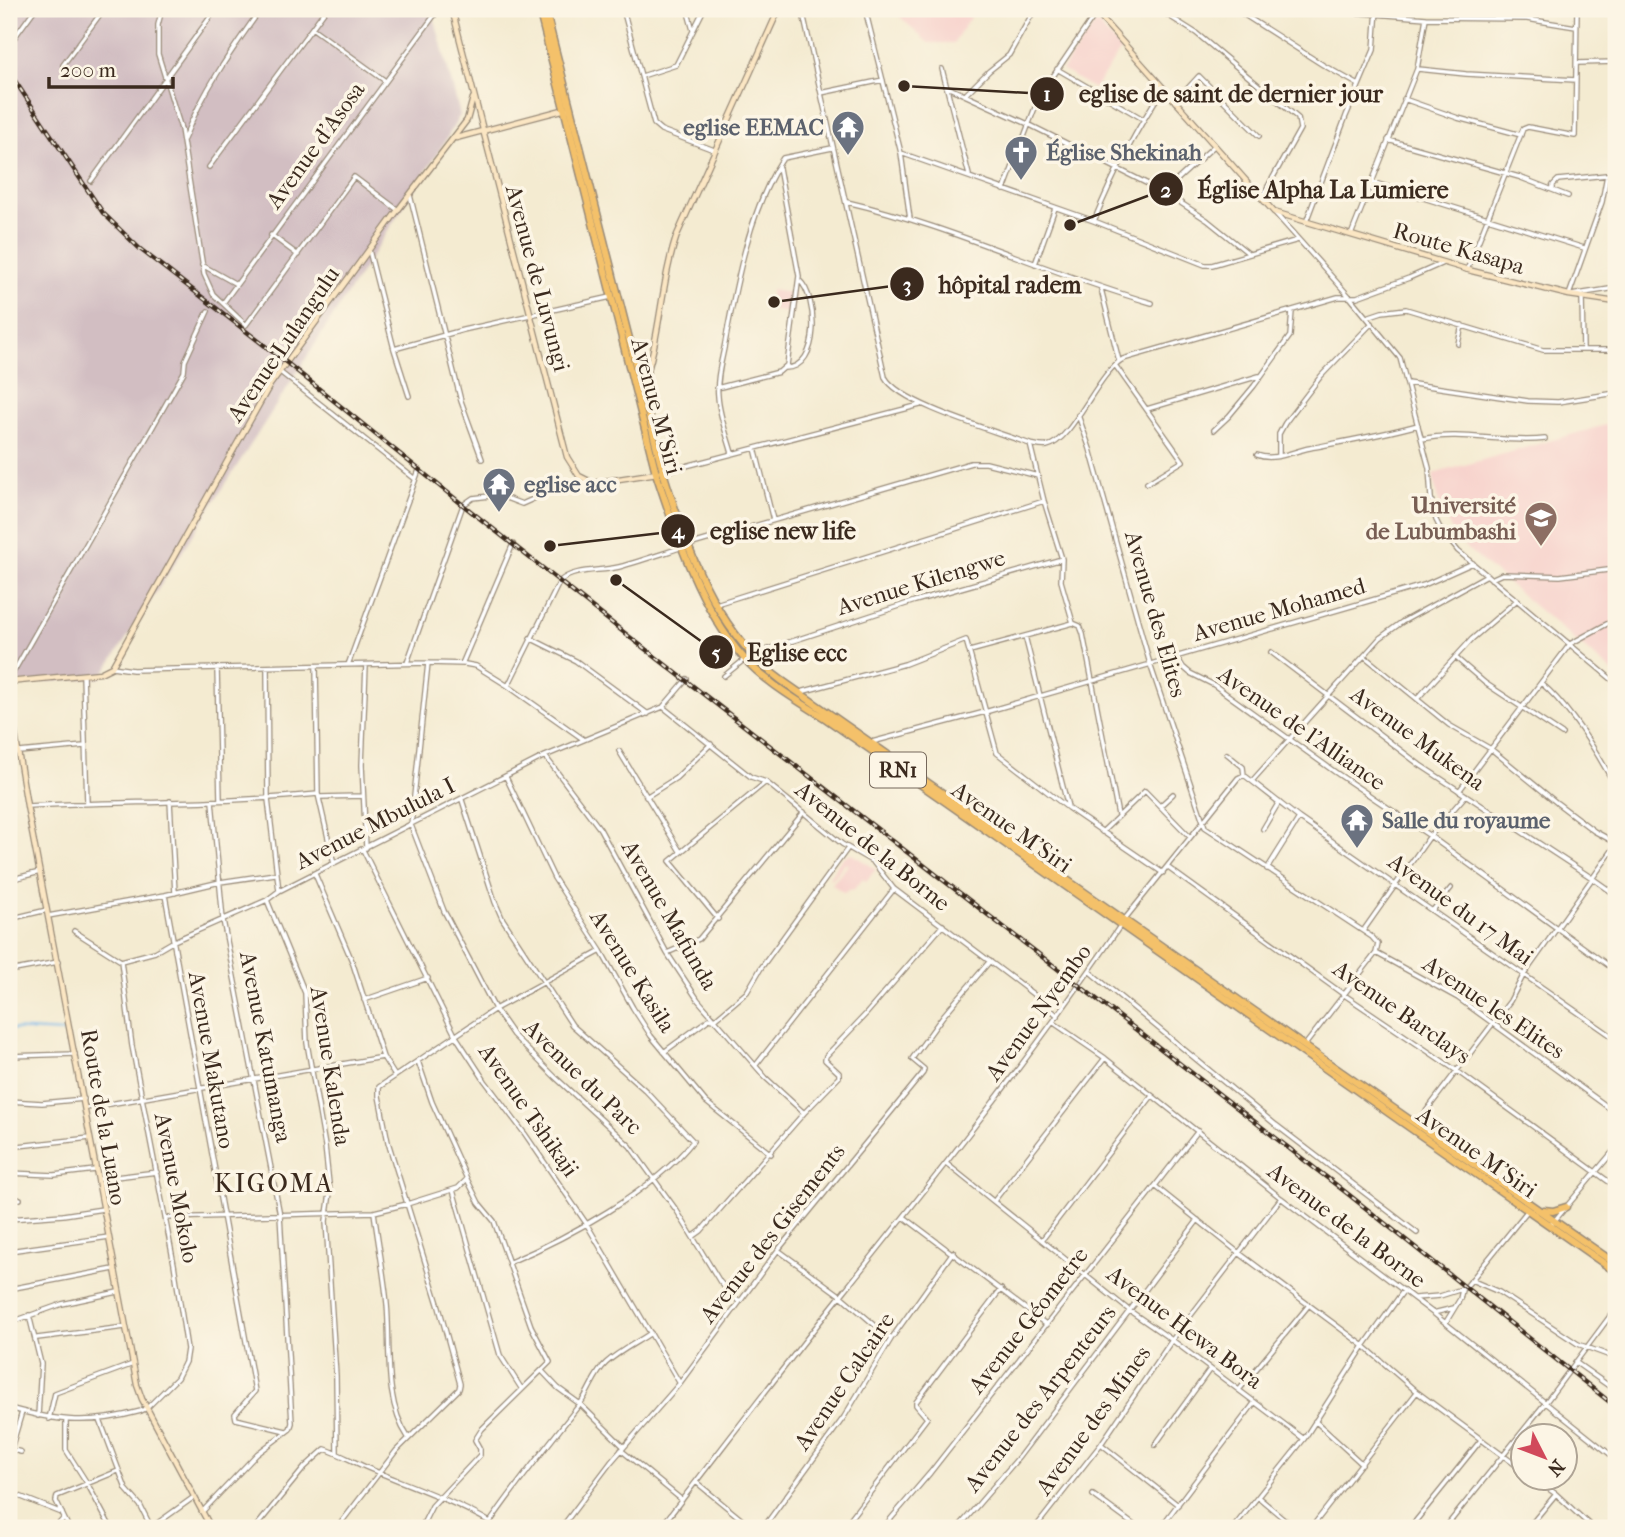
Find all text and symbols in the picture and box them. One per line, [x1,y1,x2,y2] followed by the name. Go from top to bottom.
[49,46,173,90] scale bar
[60,58,116,82] text: 200 m
[1030,71,1397,116] callout: eglise de saint de dernier jour
[260,76,371,215] street label: Avenue d'Asosa
[1079,80,1384,108] text: eglise de saint de dernier jour
[1043,82,1051,106] text: 1
[829,108,867,157] temple icon: eglise EEMAC
[683,114,824,141] place label: eglise EEMAC
[1002,133,1040,182] church icon: Église Shekinah
[1046,138,1203,166] place label: Église Shekinah
[1148,167,1463,212] callout: Église Alpha La Lumiere
[1197,174,1449,204] text: Église Alpha La Lumiere
[1161,178,1172,202] text: 2
[499,181,575,374] street label: Avenue de Luvungi
[1390,217,1528,280] street label: Route Kasapa
[221,262,345,428] street label: Avenue Lulangulu
[890,262,1096,307] callout: hôpital radem
[937,271,1083,299] text: hôpital radem
[903,273,911,297] text: 3
[625,334,688,478] street label: Avenue M'Siri
[480,465,518,514] temple icon: eglise acc
[524,471,617,498] place label: eglise acc
[1366,492,1517,545] place label: Université de Lubumbashi
[1522,499,1560,548] school or university icon: Université de Lubumbashi
[661,508,870,553] callout: eglise new life
[710,517,856,545] text: eglise new life
[671,519,686,544] text: 4
[1119,527,1192,700] street label: Avenue des Elites
[833,544,1008,621] street label: Avenue Kilengwe
[1189,572,1369,647] street label: Avenue Mohamed
[698,630,861,675] callout: Eglise ecc
[747,639,847,667] text: Eglise ecc
[711,641,721,665] text: 5
[1212,660,1391,796] street label: Avenue de l'Alliance
[1344,680,1491,797] street label: Avenue Mukena
[870,752,926,788] road number: RN1
[290,772,459,876] street label: Avenue Mbulula I
[789,775,955,917] street label: Avenue de la Borne
[946,776,1077,879] street label: Avenue M'Siri
[1338,801,1376,850] temple icon: Salle du royaume
[1382,807,1551,834] place label: Salle du royaume
[615,835,723,995] street label: Avenue Mafunda
[1382,847,1538,971] street label: Avenue du 17 Mai
[584,904,681,1038] street label: Avenue Kasila
[979,939,1097,1087] street label: Avenue Nyembo
[234,948,297,1145] street label: Avenue Katumanga
[1417,949,1570,1065] street label: Avenue les Elites
[1327,954,1476,1070] street label: Avenue Barclays
[182,968,240,1151] street label: Avenue Makutano
[304,984,356,1148] street label: Avenue Kalenda
[517,1014,647,1140] street label: Avenue du Parc
[75,1027,132,1207] street label: Route de la Luano
[472,1038,585,1182] street label: Avenue Tshikaji
[1411,1101,1542,1204] street label: Avenue M'Siri
[149,1110,204,1265] street label: Avenue Mokolo
[694,1138,851,1329] street label: Avenue des Gisements
[1262,1157,1431,1294] street label: Avenue de la Borne
[214,1168,334,1199] district label: KIGOMA
[962,1242,1094,1400] street label: Avenue Géometre
[1101,1260,1268,1395] street label: Avenue Hewa Bora
[958,1300,1122,1498] street label: Avenue des Arpenteurs
[788,1307,900,1456] street label: Avenue Calcaire
[1030,1341,1156,1501] street label: Avenue des Mines
[1510,1422,1580,1492] north arrow
[1543,1455,1569,1481] text: N

